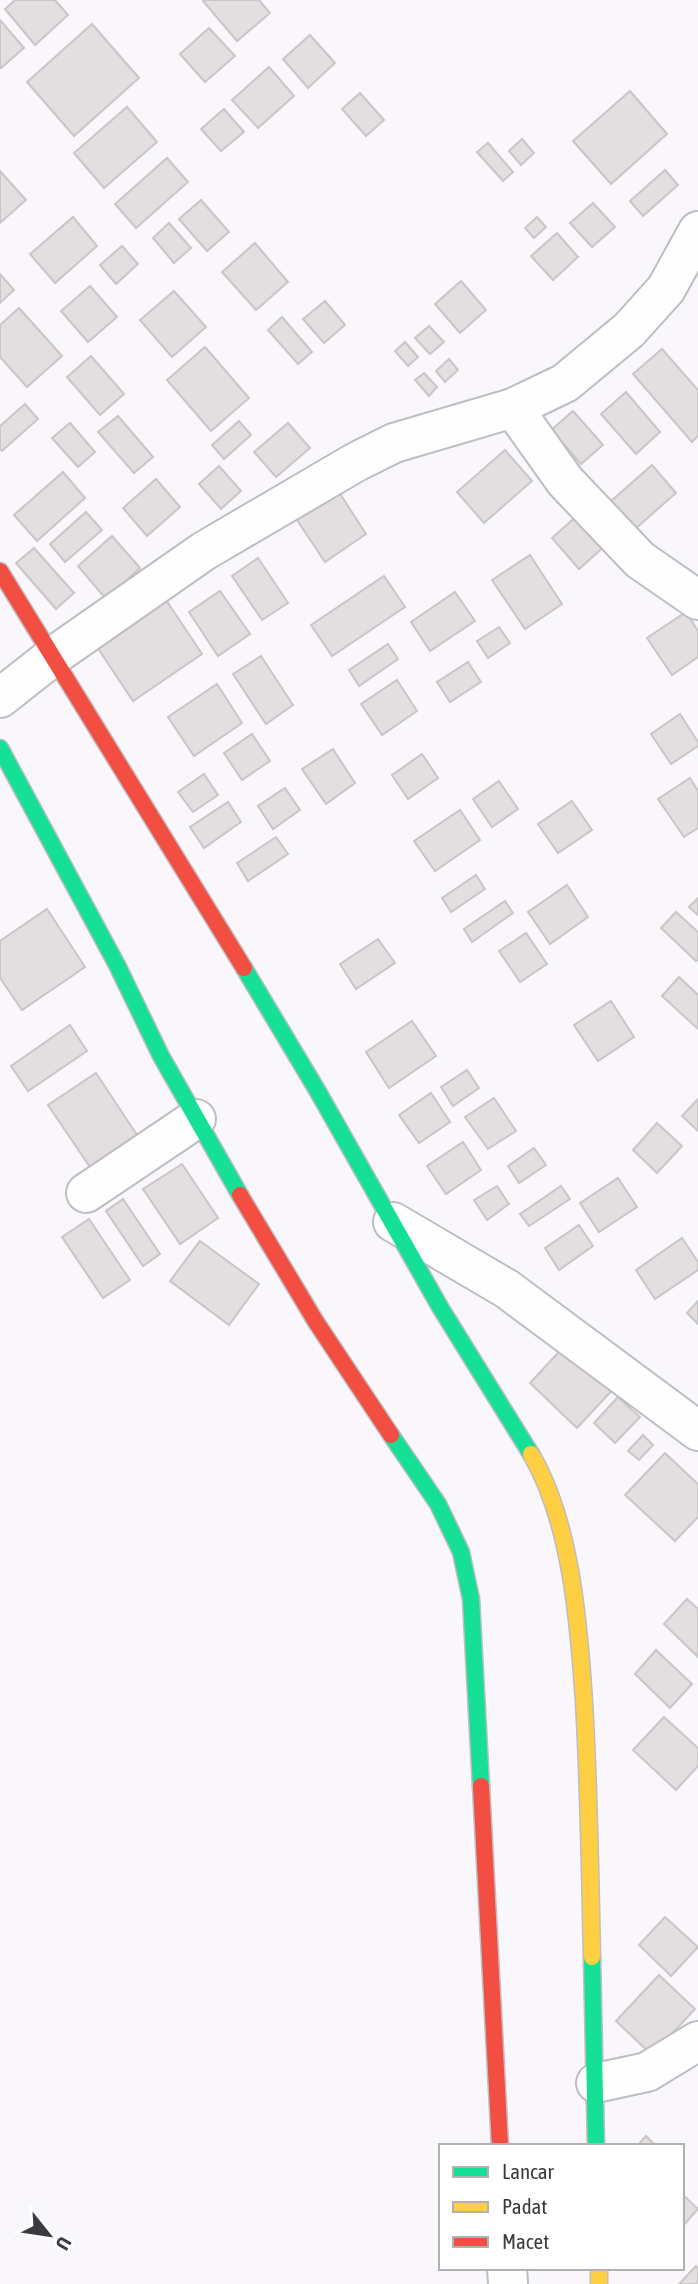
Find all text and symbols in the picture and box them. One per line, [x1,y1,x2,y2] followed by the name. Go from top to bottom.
[439,2144,684,2270] legend
[502,2159,555,2183] text: Lancar
[502,2194,547,2218] text: Padat
[14,2200,84,2270] north arrow
[502,2229,549,2253] text: Macet
[51,2233,76,2254] text: U

